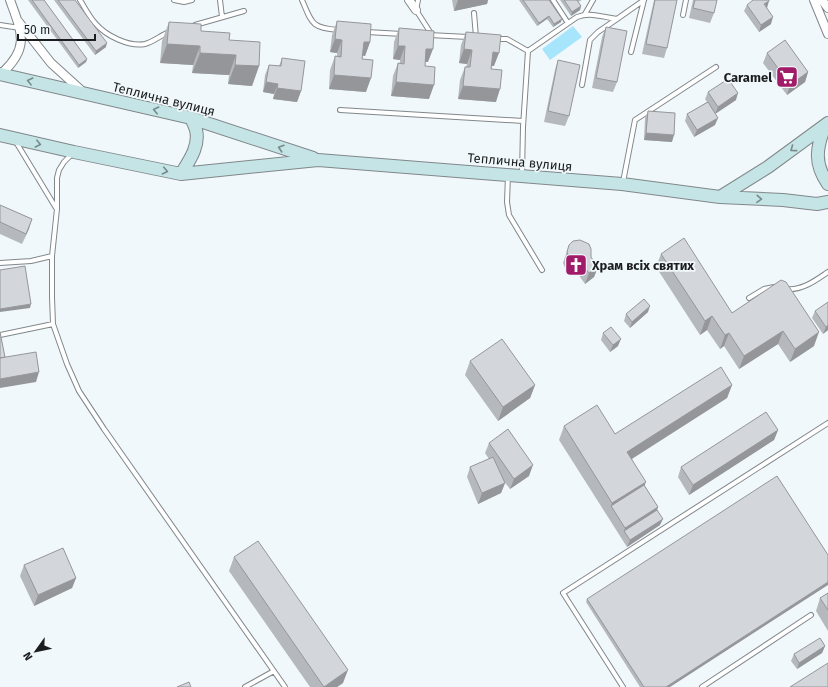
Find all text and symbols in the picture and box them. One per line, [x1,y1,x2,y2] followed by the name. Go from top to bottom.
[18,16,95,42] scale bar
[24,23,50,37] text: 50 m
[774,64,800,90] supermarket icon: Caramel
[724,70,772,85] place label: Caramel
[27,77,33,85] one-way arrow
[111,79,217,119] street label: Теплична вулиця
[153,107,160,115] one-way arrow
[34,139,41,148] one-way arrow
[278,144,285,152] one-way arrow
[790,144,797,152] one-way arrow
[467,150,573,174] street label: Теплична вулиця
[162,166,168,174] one-way arrow
[756,195,762,203] one-way arrow
[563,252,589,278] church icon: Храм всіх святих
[591,258,694,273] place label: Храм всіх святих
[16,631,56,671] north arrow
[21,650,35,663] text: N

